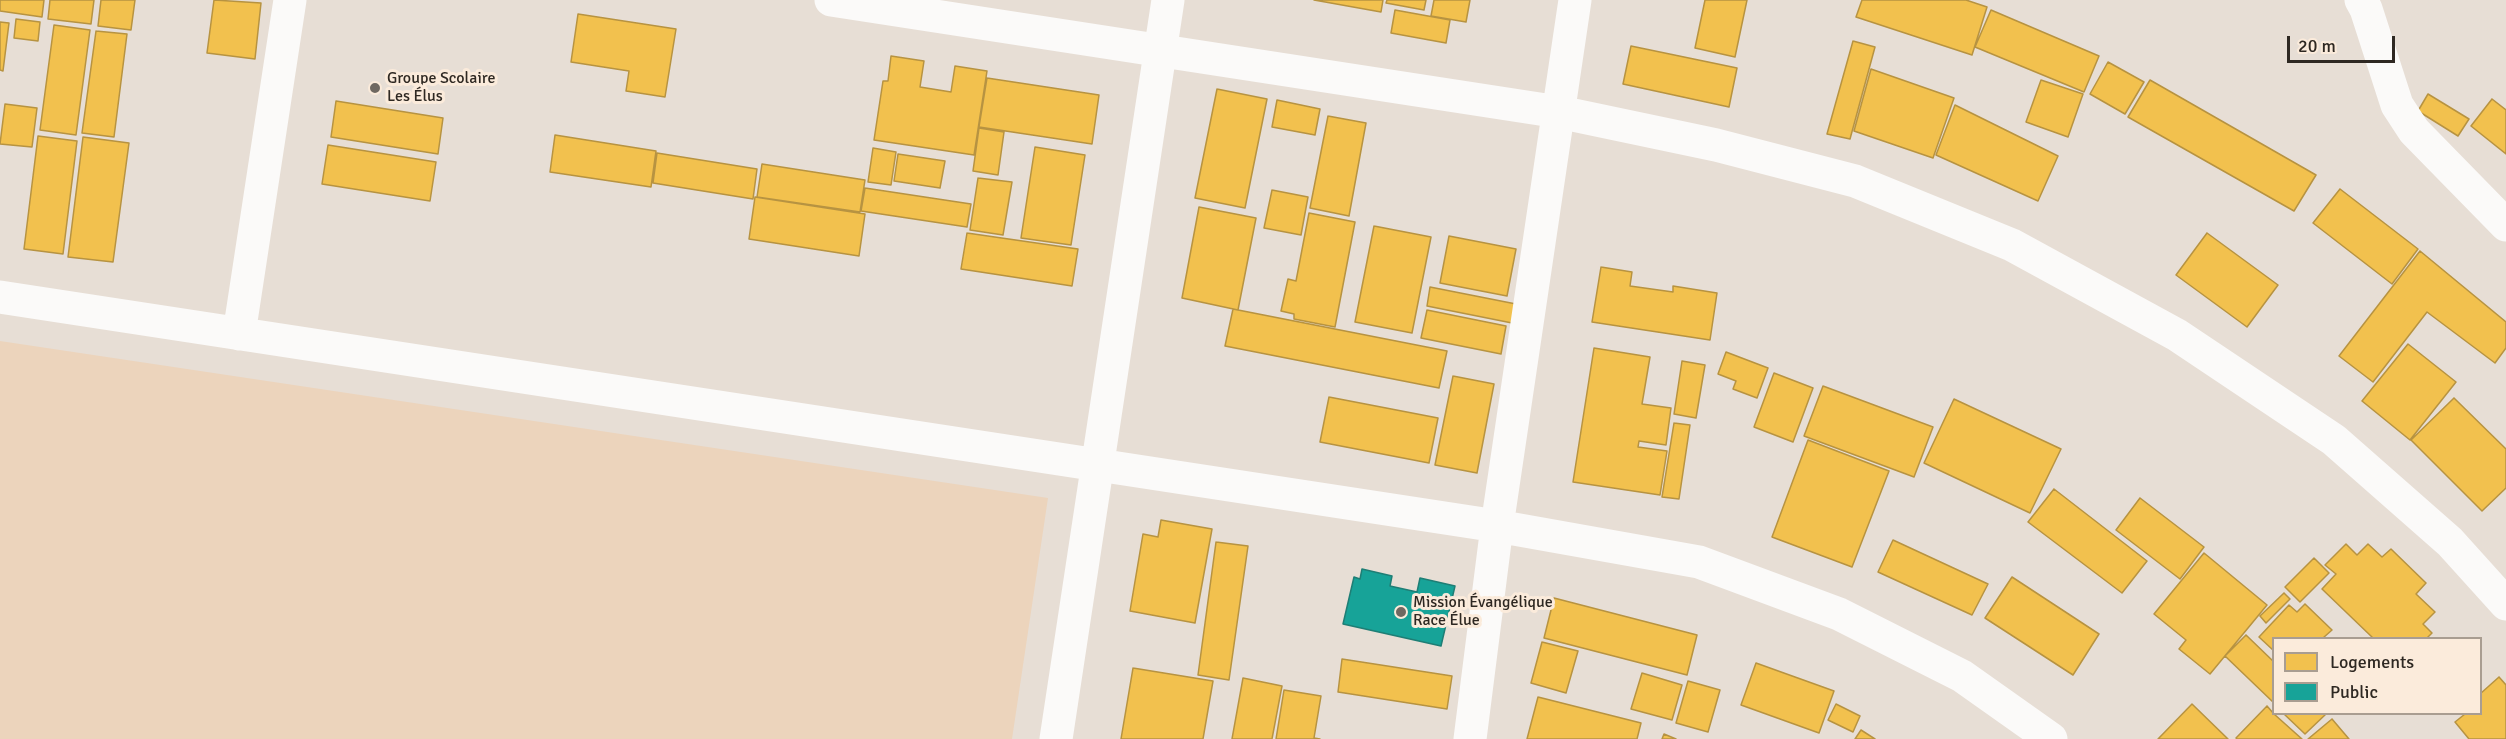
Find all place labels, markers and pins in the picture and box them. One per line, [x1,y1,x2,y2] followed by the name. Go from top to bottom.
[387,69,495,107] place label: Groupe Scolaire Les Élus
[368,81,382,95] marker: Groupe Scolaire Les Élus
[1413,593,1553,631] place label: Mission Évangélique Race Élue
[1394,605,1408,619] marker: Mission Évangélique Race Élue

